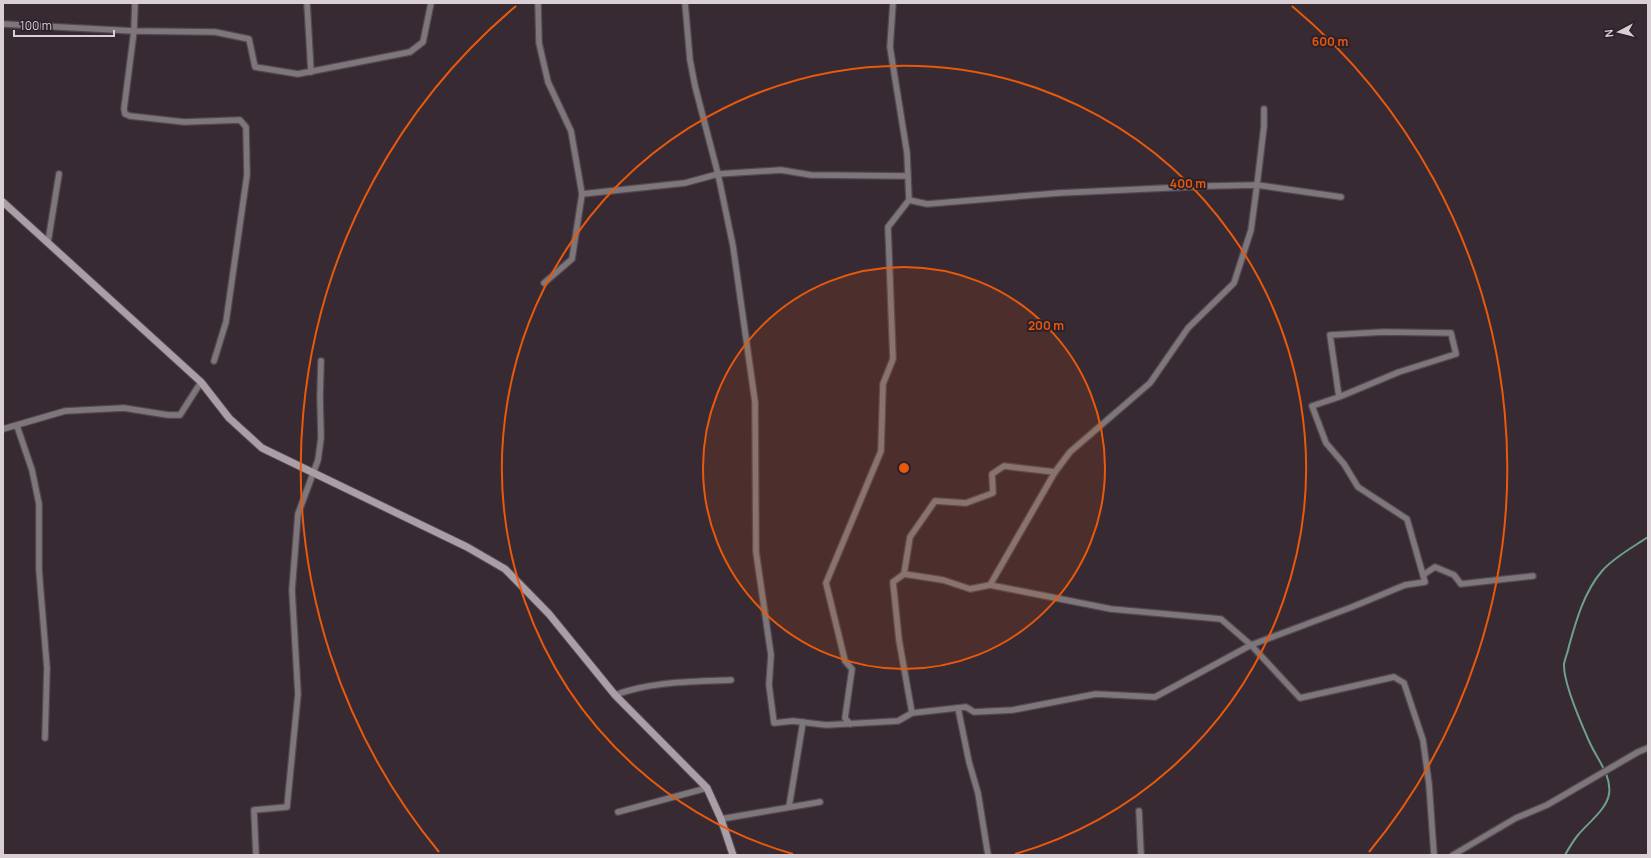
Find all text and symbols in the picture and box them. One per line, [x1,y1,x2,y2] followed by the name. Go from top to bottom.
[14,12,114,38] scale bar
[1599,12,1639,52] north arrow
[20,17,52,34] text: 100 m
[1601,28,1617,38] text: N
[1312,33,1348,50] text: 600 m
[1170,175,1206,192] text: 400 m
[1028,317,1064,334] text: 200 m
[897,461,911,475] centre of rings

